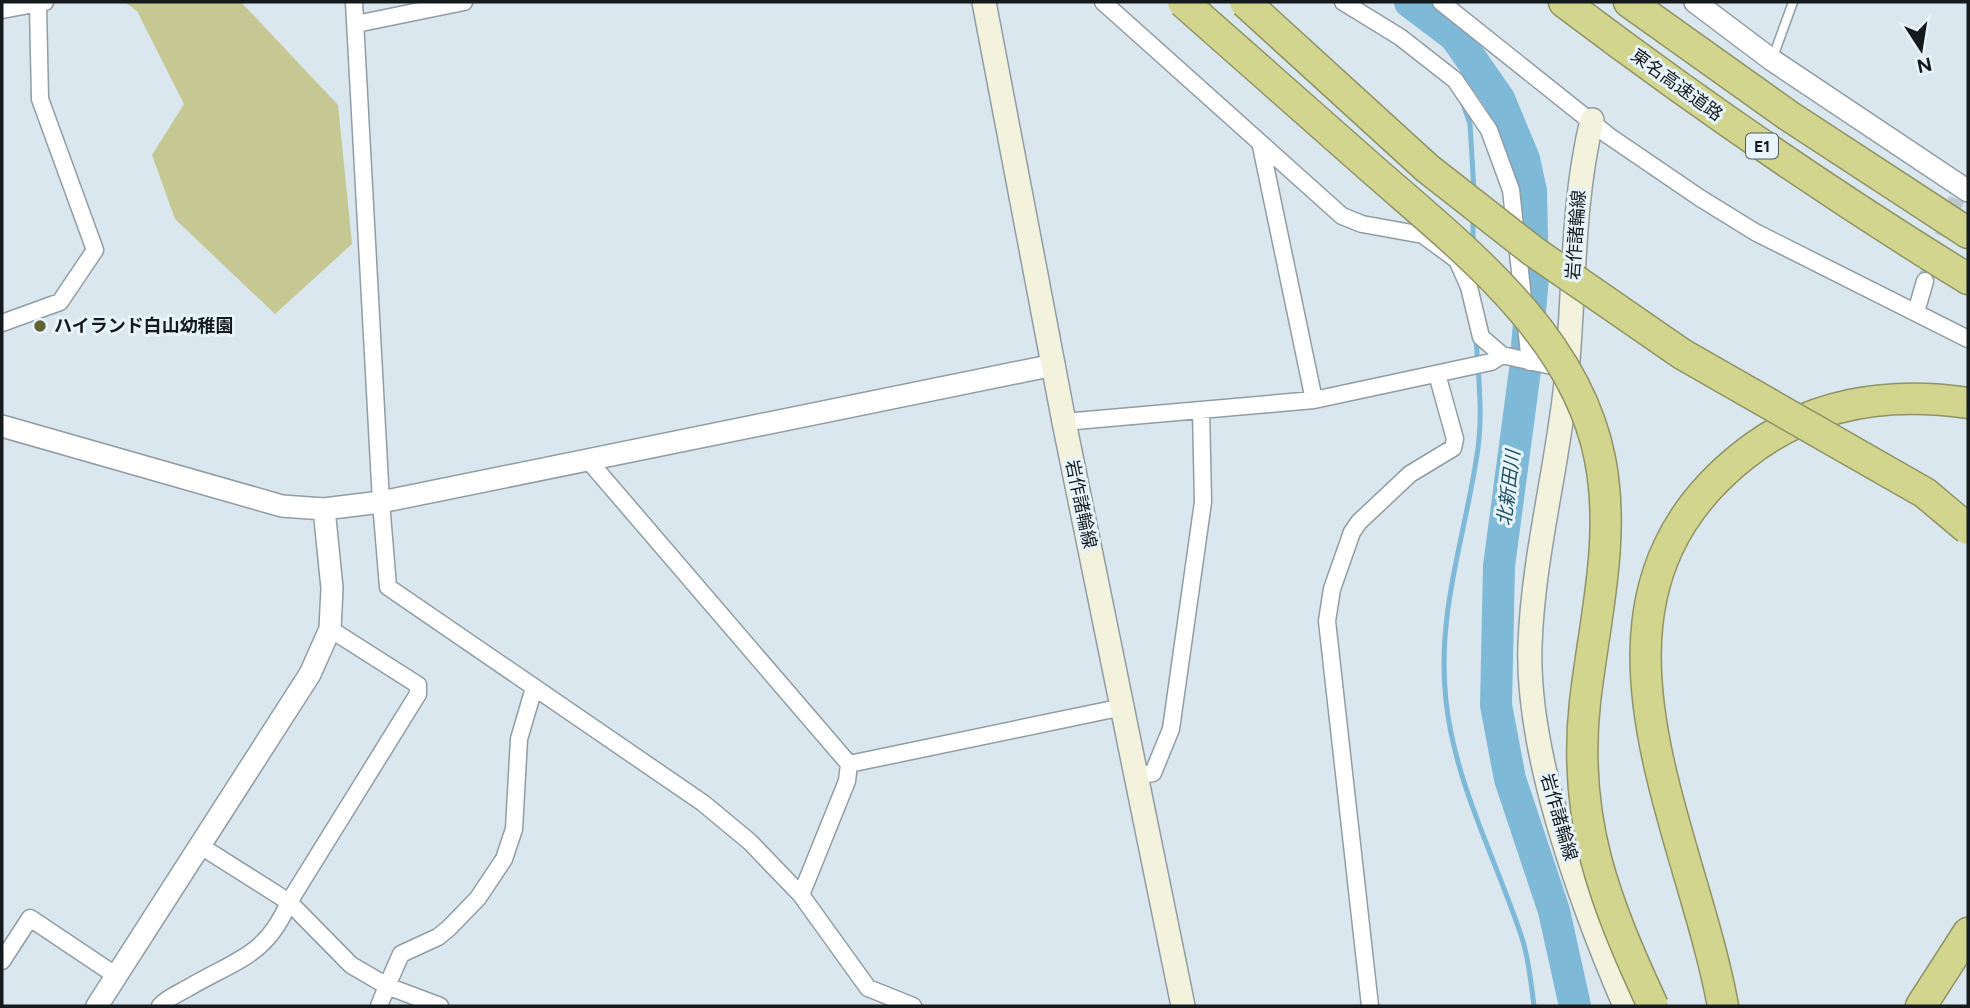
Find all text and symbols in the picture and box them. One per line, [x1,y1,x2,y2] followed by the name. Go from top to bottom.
[1886,14,1956,84] north arrow
[1627,44,1727,126] street label: 東名高速道路
[1915,52,1934,78] text: N
[1746,134,1778,158] road number: E1
[1562,189,1590,281] street label: 岩作諸輪線
[54,315,234,337] place label: ハイランド白山幼稚園
[32,318,48,334] marker: ハイランド白山幼稚園
[1492,447,1525,527] water label: 北新田川
[1061,458,1101,550] street label: 岩作諸輪線
[1536,771,1582,863] street label: 岩作諸輪線

